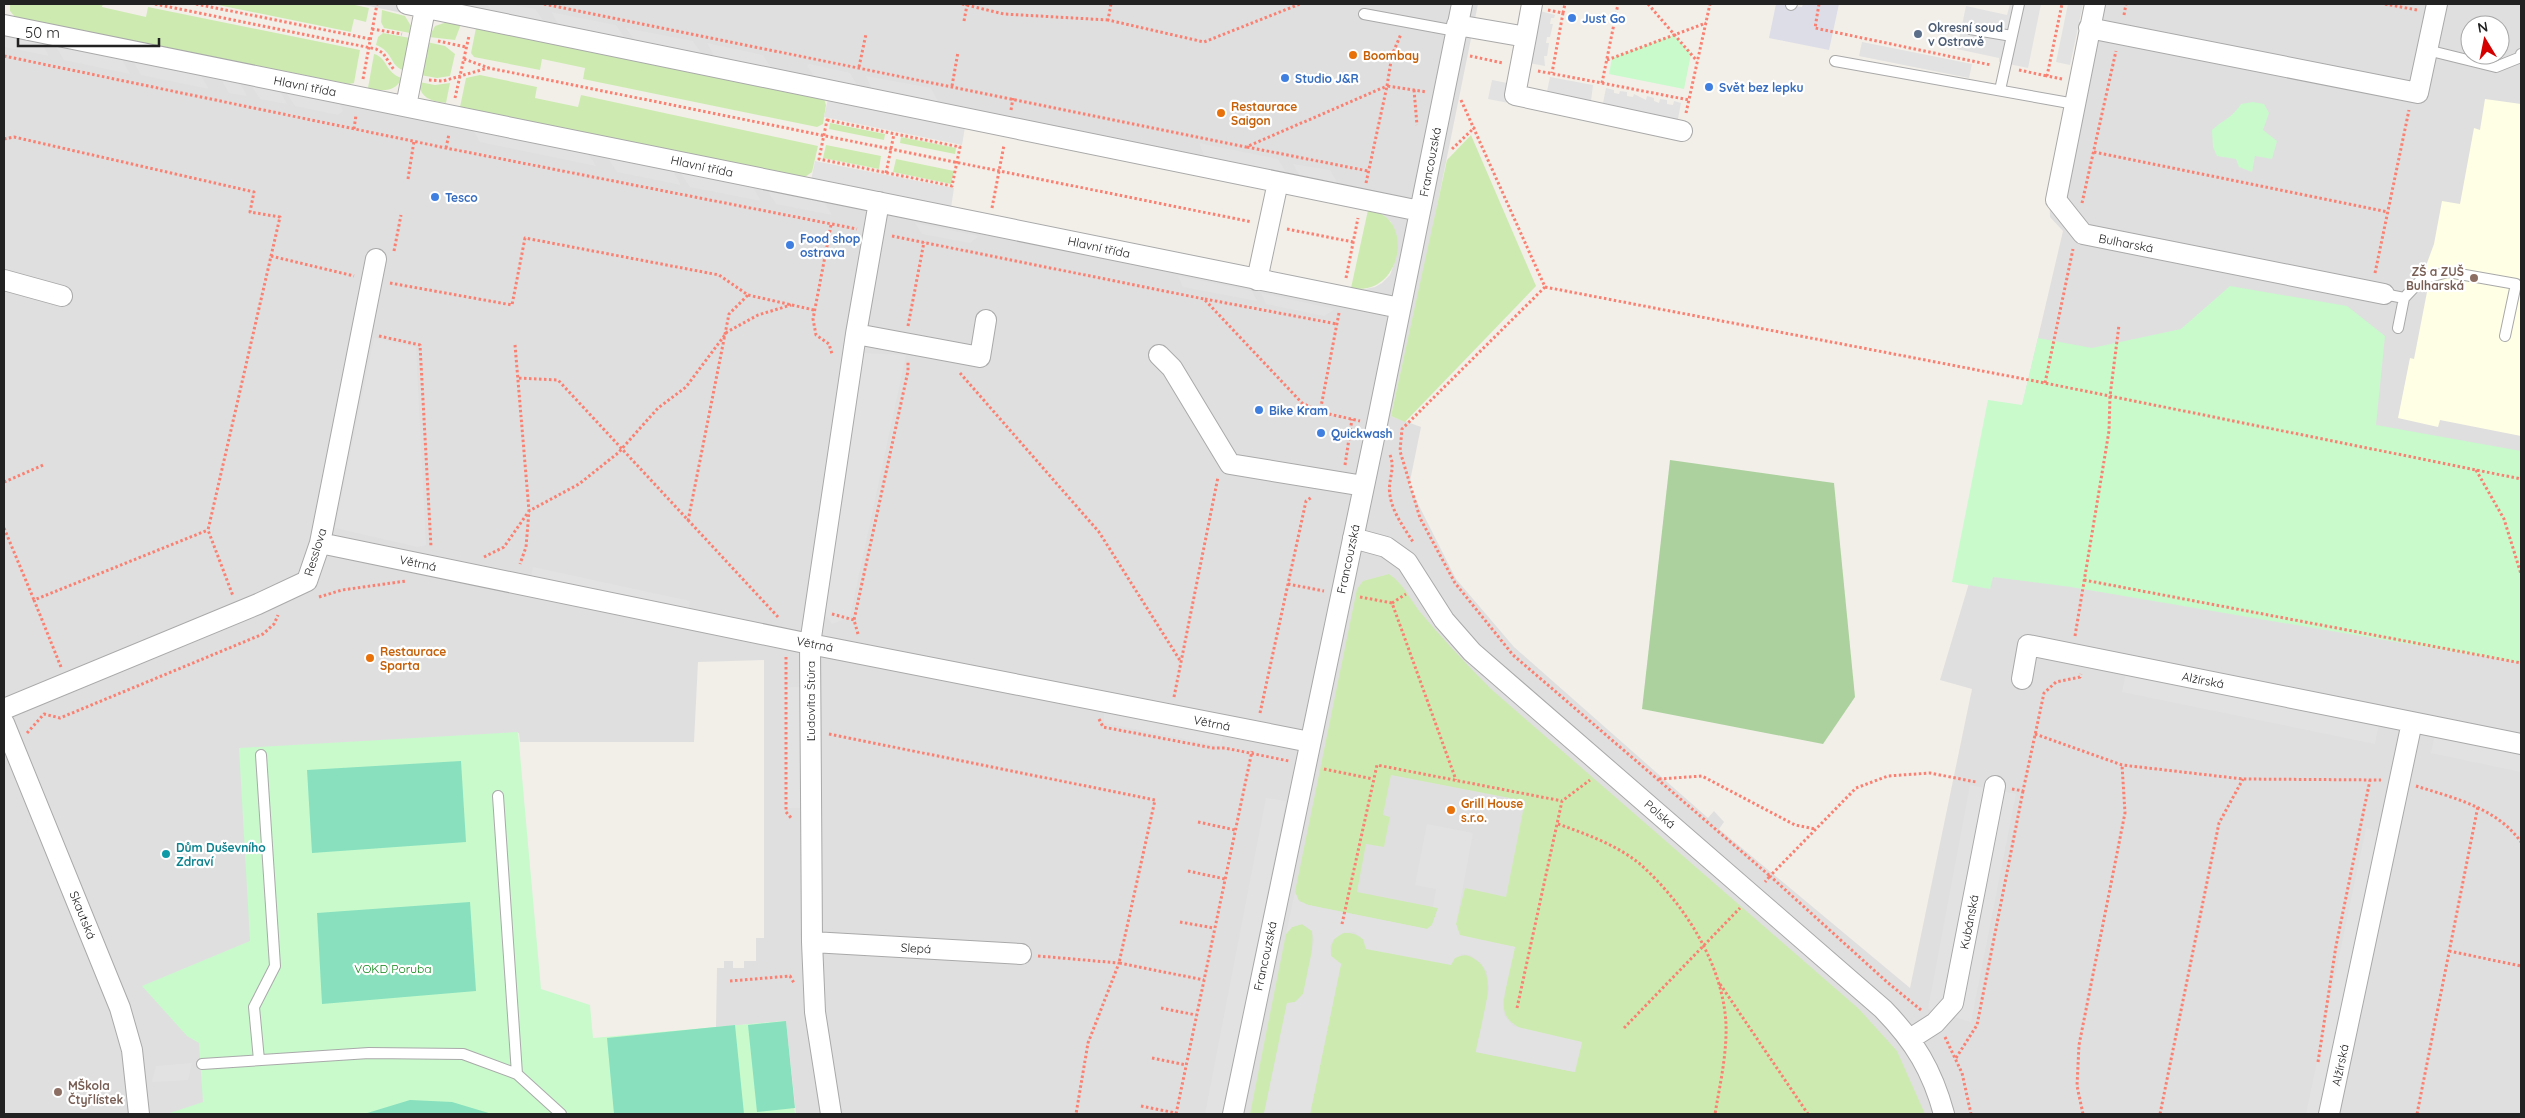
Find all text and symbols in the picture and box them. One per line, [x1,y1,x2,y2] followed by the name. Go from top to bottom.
[1582,11,1626,26] place label: Just Go
[1566,12,1578,24] marker: Just Go
[18,15,159,47] scale bar
[2460,15,2510,65] north arrow
[2476,17,2489,37] text: N
[1928,20,2003,49] place label: Okresní soud v Ostravě
[25,23,60,42] text: 50 m
[1912,28,1924,40] marker: Okresní soud v Ostravě
[1363,48,1419,63] place label: Boombay
[1347,49,1359,61] marker: Boombay
[1295,71,1359,86] place label: Studio J&R
[1279,72,1291,84] marker: Studio J&R
[272,73,338,99] street label: Hlavní třída
[1719,80,1804,95] place label: Svět bez lepku
[1703,81,1715,93] marker: Svět bez lepku
[1231,99,1297,128] place label: Restaurace Saigon
[1215,107,1227,119] marker: Restaurace Saigon
[1416,126,1444,198] street label: Francouzská
[669,152,735,180] street label: Hlavní třída
[445,190,478,205] place label: Tesco
[429,191,441,203] marker: Tesco
[2097,230,2155,256] street label: Bulharská
[800,231,861,260] place label: Food shop ostrava
[1066,233,1132,261] street label: Hlavní třída
[784,239,796,251] marker: Food shop ostrava
[2406,264,2464,293] place label: ZŠ a ZUŠ Bulharská
[2468,272,2480,284] marker: ZŠ a ZUŠ Bulharská
[1269,403,1328,418] place label: Bike Kram
[1253,404,1265,416] marker: Bike Kram
[1331,426,1393,441] place label: Quickwash
[1315,427,1327,439] marker: Quickwash
[1333,523,1363,595] street label: Francouzská
[301,526,329,578] street label: Resslova
[398,552,438,574] street label: Větrná
[795,633,835,655] street label: Větrná
[380,644,446,673] place label: Restaurace Sparta
[364,652,376,664] marker: Restaurace Sparta
[803,661,818,741] street label: Ľudovíta Štúra
[2181,669,2225,691] street label: Alžírská
[1192,712,1232,734] street label: Větrná
[1461,796,1523,825] place label: Grill House s.r.o.
[1641,796,1679,832] street label: Polská
[1445,804,1457,816] marker: Grill House s.r.o.
[176,840,266,869] place label: Dům Duševního Zdraví
[160,848,172,860] marker: Dům Duševního Zdraví
[67,889,99,941] street label: Skautská
[1956,893,1982,951] street label: Kubánská
[1250,920,1280,992] street label: Francouzská
[900,940,932,956] street label: Slepá
[354,961,432,976] park label: VOKD Poruba
[2328,1043,2352,1087] street label: Alžírská
[68,1078,123,1107] place label: MŠkola Čtyřlístek
[52,1086,64,1098] marker: MŠkola Čtyřlístek

